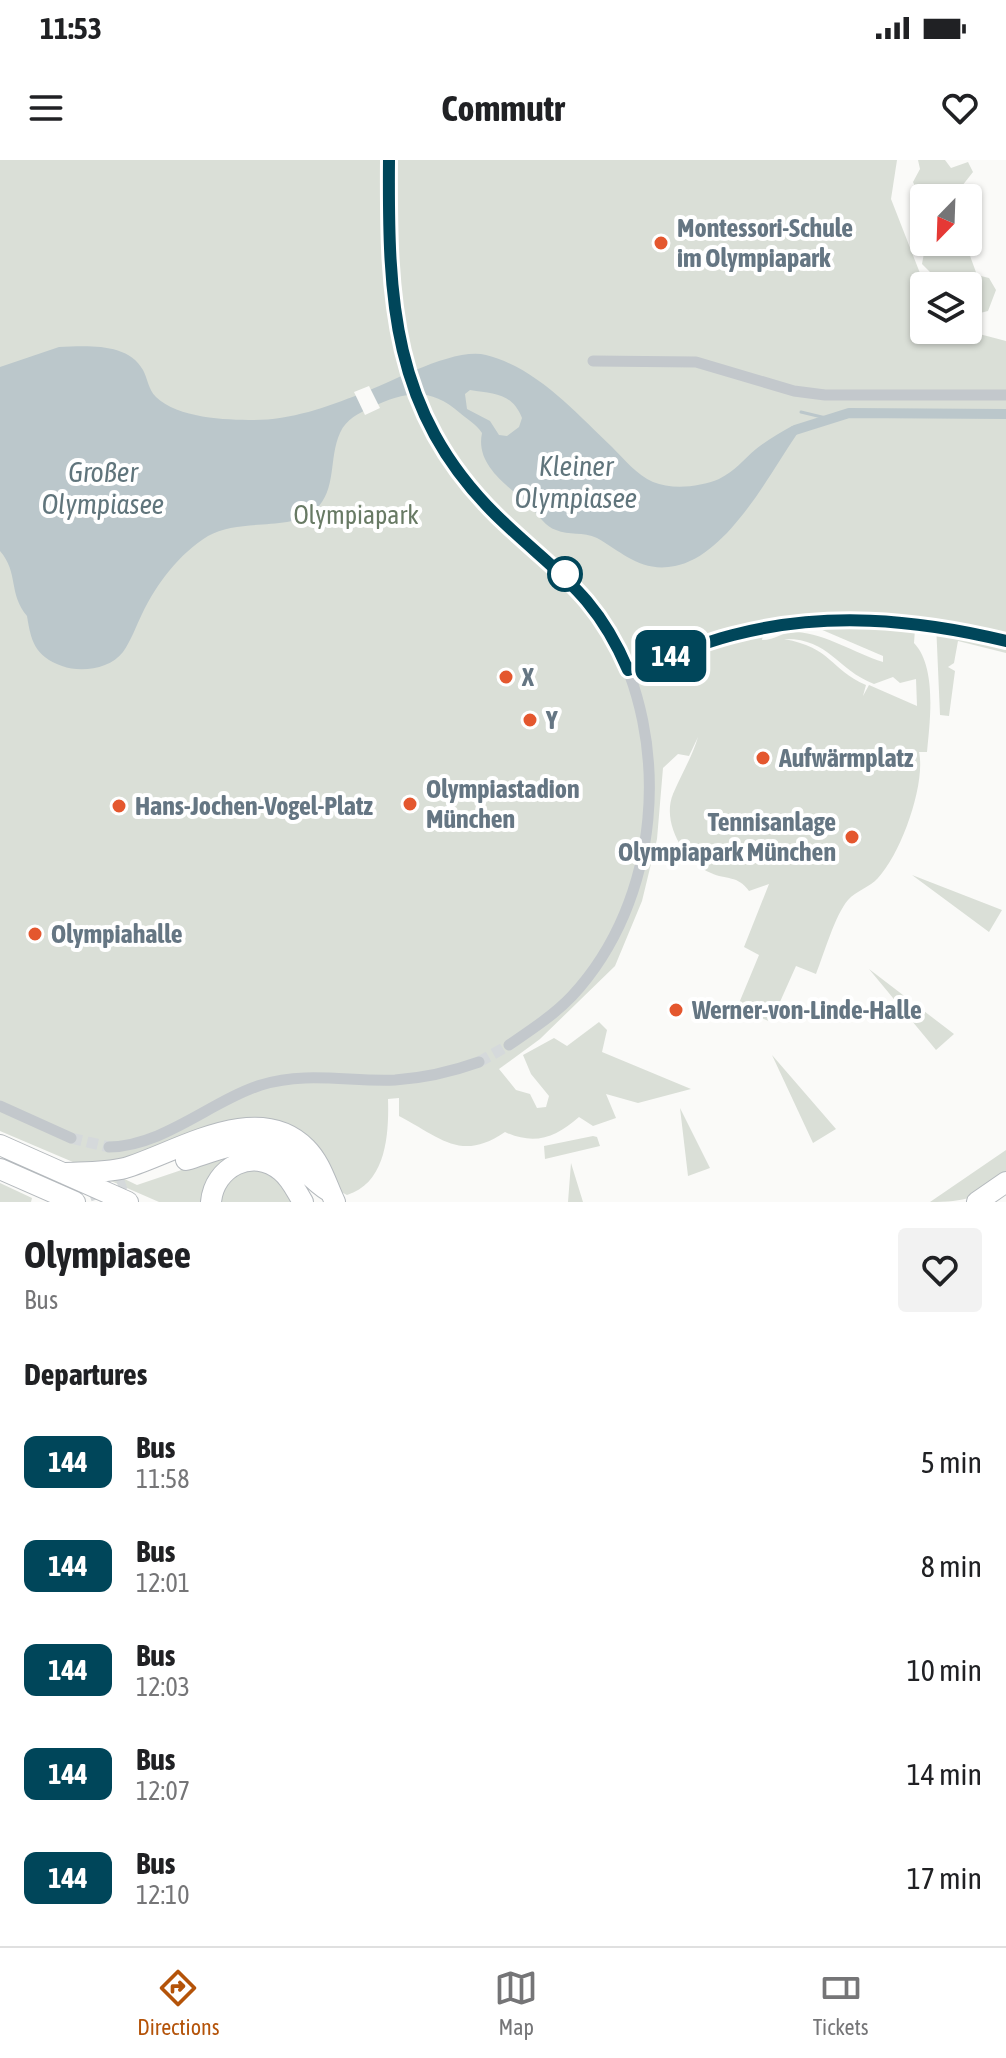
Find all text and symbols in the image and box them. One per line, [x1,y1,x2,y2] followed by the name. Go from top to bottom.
[40,11,102,45] text: 11:53
[24,86,68,130] icon: menu
[938,86,982,130] icon: heart
[441,87,565,129] text: Commutr
[910,184,982,256] north arrow
[910,184,982,344] map controls
[677,213,853,273] place label: Montessori-Schule im Olympiapark
[652,234,670,252] marker: Montessori-Schule im Olympiapark
[910,272,982,344] button: layers
[515,450,637,514] water label: Kleiner Olympiasee
[42,456,164,520] water label: Großer Olympiasee
[293,500,419,530] park label: Olympiapark
[548,557,582,591] unlabelled marker
[625,630,717,682] line badge: 144
[651,640,691,672] text: 144
[521,662,534,692] place label: X
[497,668,515,686] marker: X
[545,705,558,735] place label: Y
[521,711,539,729] marker: Y
[778,743,914,773] place label: Aufwärmplatz
[754,749,772,767] marker: Aufwärmplatz
[426,774,580,834] place label: Olympiastadion München
[135,791,373,821] place label: Hans-Jochen-Vogel-Platz
[401,795,419,813] marker: Olympiastadion München
[110,797,128,815] marker: Hans-Jochen-Vogel-Platz
[618,807,836,867] place label: Tennisanlage Olympiapark München
[843,828,861,846] marker: Tennisanlage Olympiapark München
[51,919,183,949] place label: Olympiahalle
[26,925,44,943] marker: Olympiahalle
[691,995,922,1025] place label: Werner-von-Linde-Halle
[667,1001,685,1019] marker: Werner-von-Linde-Halle
[898,1228,982,1312] button: heart
[24,1233,191,1276] text: Olympiasee
[24,1285,58,1315] text: Bus
[24,1357,147,1391] text: Departures
[136,1430,175,1464] text: Bus
[921,1445,982,1479] text: 5 min
[48,1446,88,1478] text: 144
[136,1464,190,1494] text: 11:58
[136,1534,175,1568] text: Bus
[921,1549,982,1583] text: 8 min
[48,1550,88,1582] text: 144
[136,1568,190,1598] text: 12:01
[136,1638,175,1672] text: Bus
[907,1653,982,1687] text: 10 min
[48,1654,88,1686] text: 144
[136,1672,190,1702] text: 12:03
[136,1742,175,1776] text: Bus
[907,1757,982,1791] text: 14 min
[48,1758,88,1790] text: 144
[136,1776,190,1806] text: 12:07
[136,1846,175,1880] text: Bus
[907,1861,982,1895] text: 17 min
[48,1862,88,1894] text: 144
[136,1880,190,1910] text: 12:10
[137,1966,219,2040] tab: Directions
[494,1966,538,2040] tab: Map
[813,1966,869,2040] tab: Tickets

